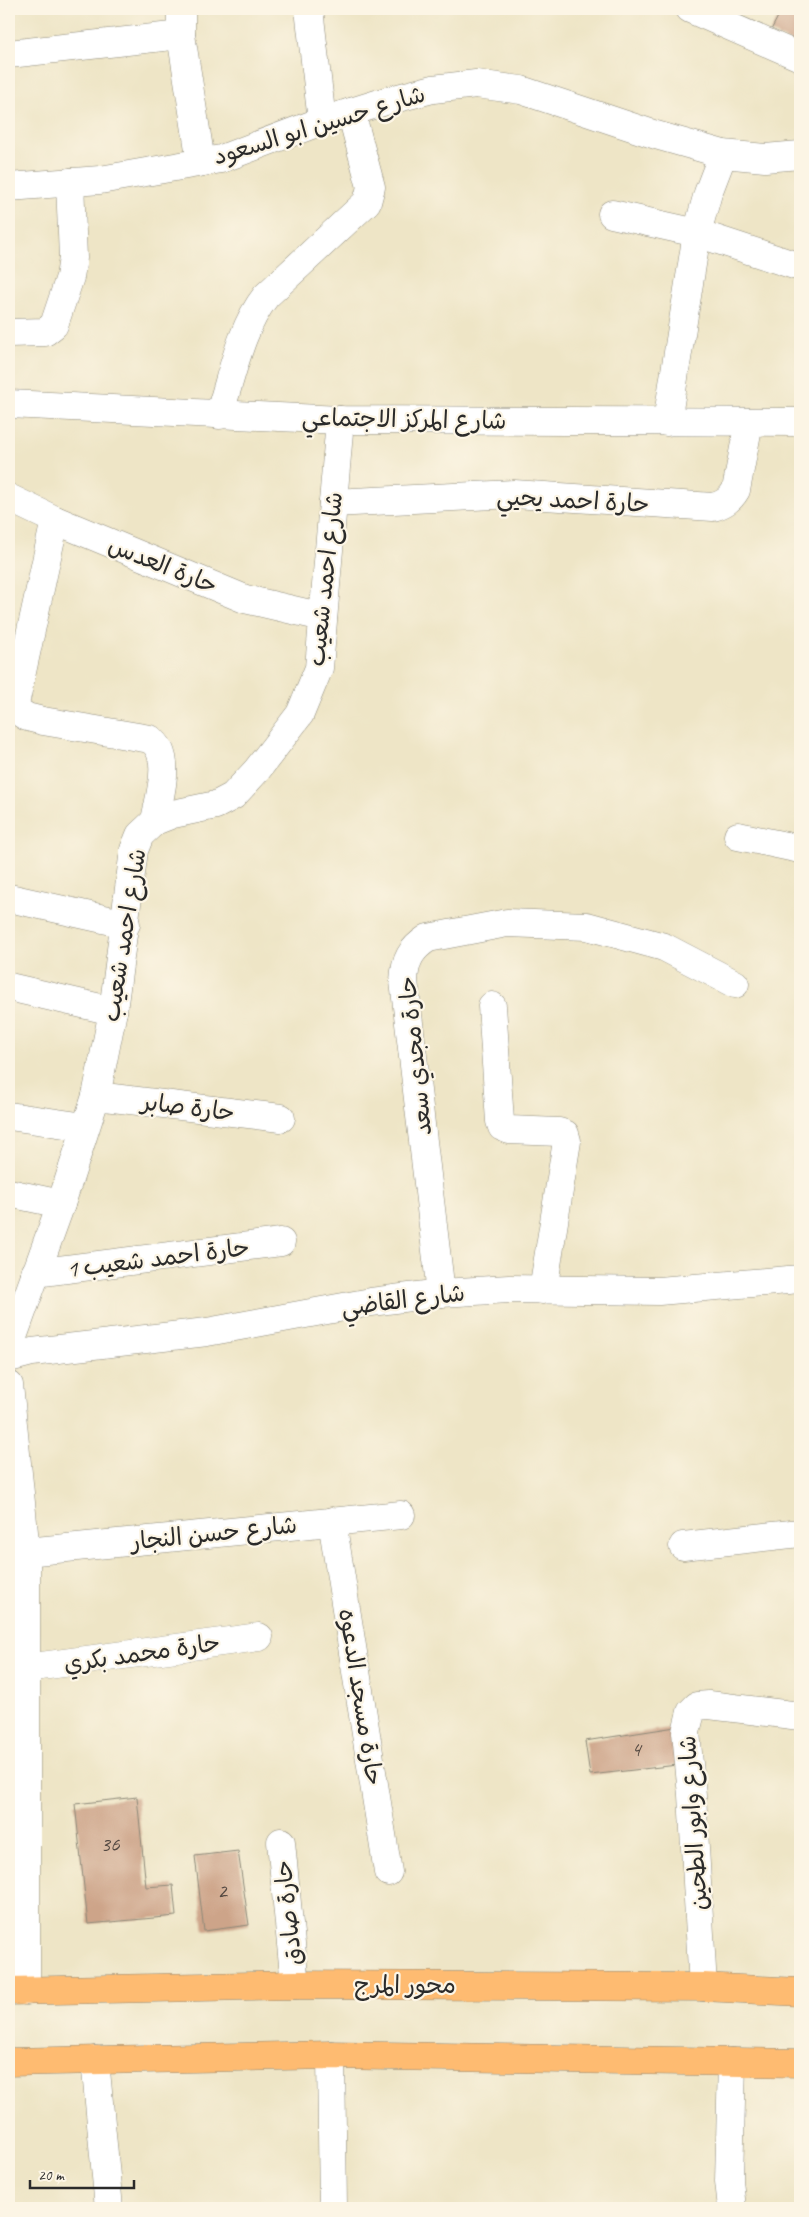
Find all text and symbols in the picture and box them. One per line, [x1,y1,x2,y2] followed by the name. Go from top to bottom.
[209,78,429,173] street label: شارع حسين ابو السعود
[301,402,507,442] street label: شارع المركز الاجتماعي
[496,481,650,525] street label: حارة احمد يحيي
[301,490,351,668] street label: شارع احمد شعيب
[104,530,222,600] street label: حارة العدس
[95,846,154,1024] street label: شارع احمد شعيب
[392,975,440,1137] street label: حارة مجدي سعد
[138,1086,236,1128] street label: حارة صابر
[65,1232,251,1284] street label: حارة احمد شعيب 1
[339,1278,467,1328] street label: شارع القاضي
[127,1509,299,1559] street label: شارع حسن النجار
[332,1606,390,1788] street label: حارة مسجد الدعوه
[62,1627,222,1681] street label: حارة محمد بكري
[672,1734,716,1912] street label: شارع وابور الطحين
[631,1736,643,1762] house number: 4
[101,1831,120,1857] house number: 36
[268,1859,308,1967] street label: حارة صادق
[217,1878,228,1904] house number: 2
[354,1970,456,2001] street label: محور المرج
[30,2157,134,2189] scale bar
[38,2166,65,2185] text: 20 m

